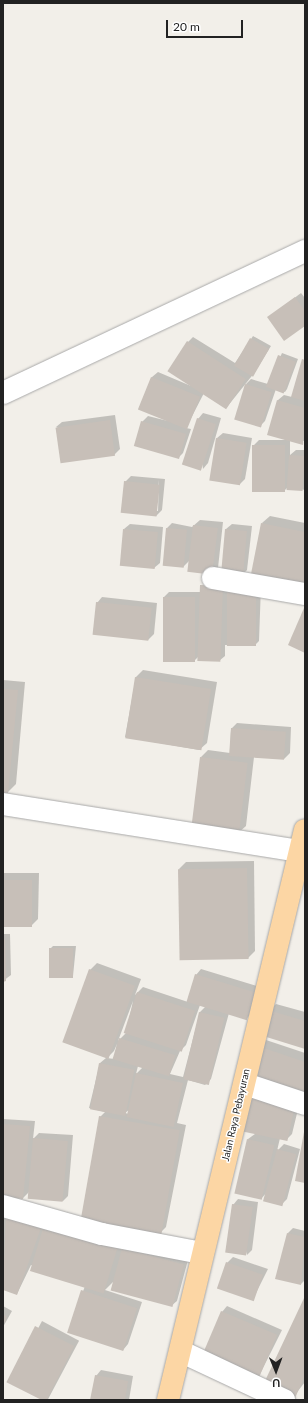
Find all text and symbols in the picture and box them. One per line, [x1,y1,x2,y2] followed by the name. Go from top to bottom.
[168,12,245,38] scale bar
[173,19,200,34] text: 20 m
[220,1068,252,1162] street label: Jalan Raya Pebayuran
[256,1351,296,1391] north arrow
[272,1377,280,1390] text: U

